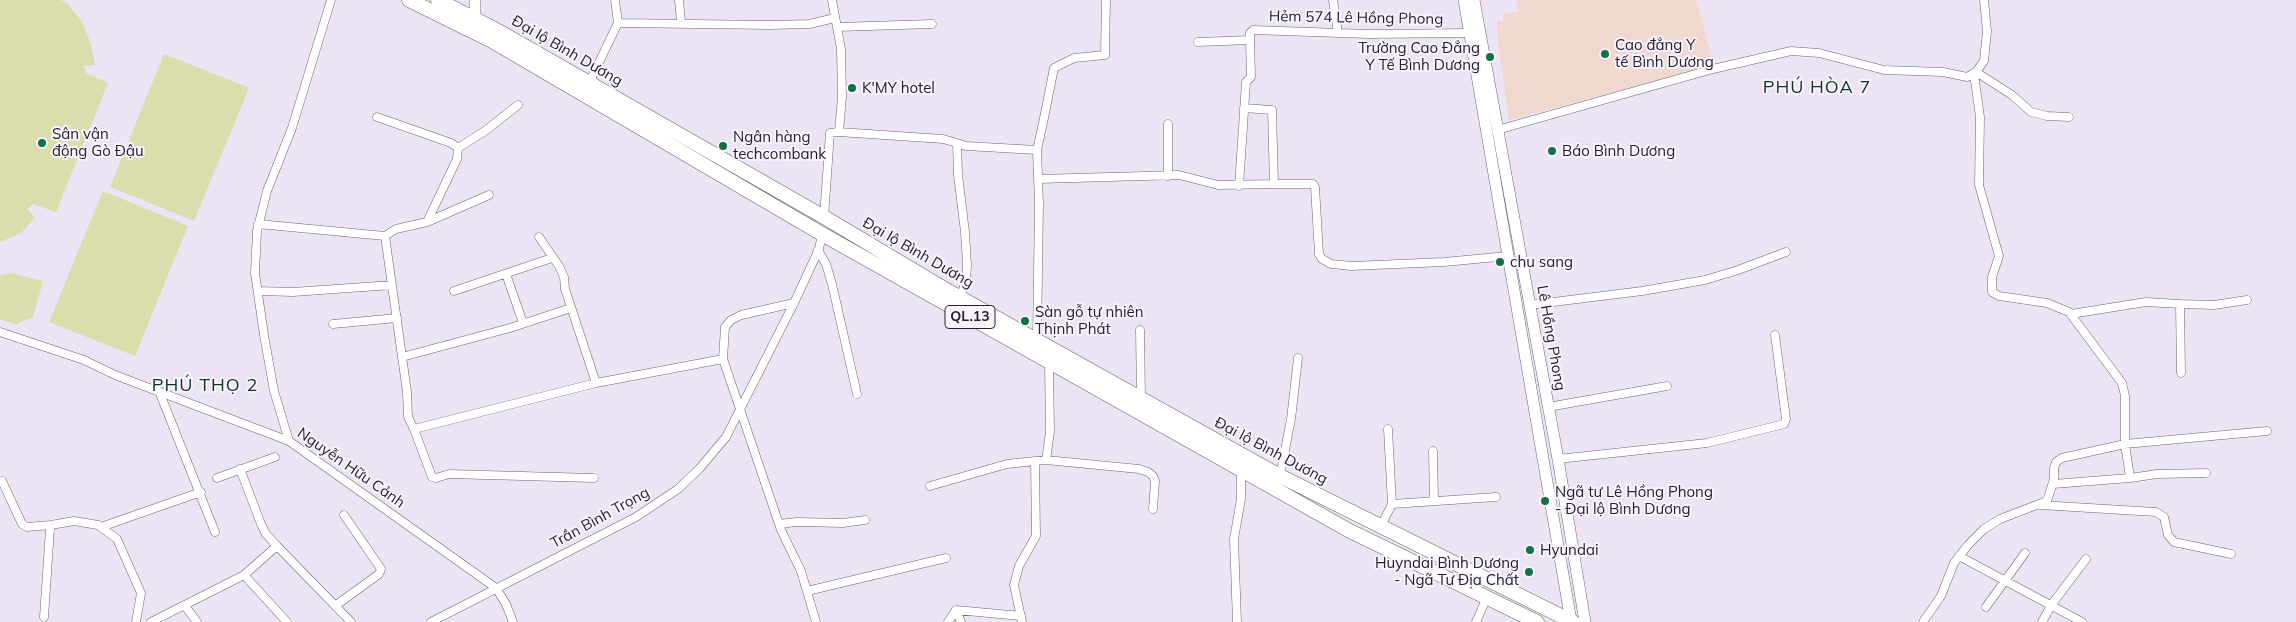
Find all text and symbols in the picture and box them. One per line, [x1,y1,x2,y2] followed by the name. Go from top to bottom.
[1269,7,1443,29] street label: Hẻm 574 Lê Hồng Phong
[508,12,626,90] street label: Đại lộ Bình Dương
[1615,36,1714,71] place label: Cao đẳng Y tế Bình Dương
[1358,39,1480,74] place label: Trường Cao Đẳng Y Tế Bình Dương
[1599,48,1611,60] marker: Cao đẳng Y tế Bình Dương
[1484,51,1496,63] marker: Trường Cao Đẳng Y Tế Bình Dương
[1762,77,1872,99] district label: PHÚ HÒA 7
[862,79,935,97] place label: K'MY hotel
[846,82,858,94] marker: K'MY hotel
[52,125,144,160] place label: Sân vận động Gò Đậu
[733,128,826,163] place label: Ngân hàng techcombank
[36,137,48,149] marker: Sân vận động Gò Đậu
[717,140,729,152] marker: Ngân hàng techcombank
[1562,142,1675,160] place label: Báo Bình Dương
[1546,145,1558,157] marker: Báo Bình Dương
[859,214,977,292] street label: Đại lộ Bình Dương
[1510,253,1573,271] place label: chu sang
[1494,256,1506,268] marker: chu sang
[1533,284,1569,392] street label: Lê Hồng Phong
[1035,303,1143,338] place label: Sàn gỗ tự nhiên Thịnh Phát
[945,306,995,328] road number: QL.13
[1019,315,1031,327] marker: Sàn gỗ tự nhiên Thịnh Phát
[151,375,259,397] district label: PHÚ THỌ 2
[1211,414,1331,488] street label: Đại lộ Bình Dương
[294,424,408,512] street label: Nguyễn Hữu Cảnh
[548,483,652,553] street label: Trần Bình Trọng
[1555,483,1713,518] place label: Ngã tư Lê Hồng Phong - Đại lộ Bình Dương
[1539,495,1551,507] marker: Ngã tư Lê Hồng Phong - Đại lộ Bình Dương
[1540,541,1598,559] place label: Hyundai
[1524,544,1536,556] marker: Hyundai
[1375,554,1519,589] place label: Huyndai Bình Dương - Ngã Tư Địa Chất
[1523,566,1535,578] marker: Huyndai Bình Dương - Ngã Tư Địa Chất

